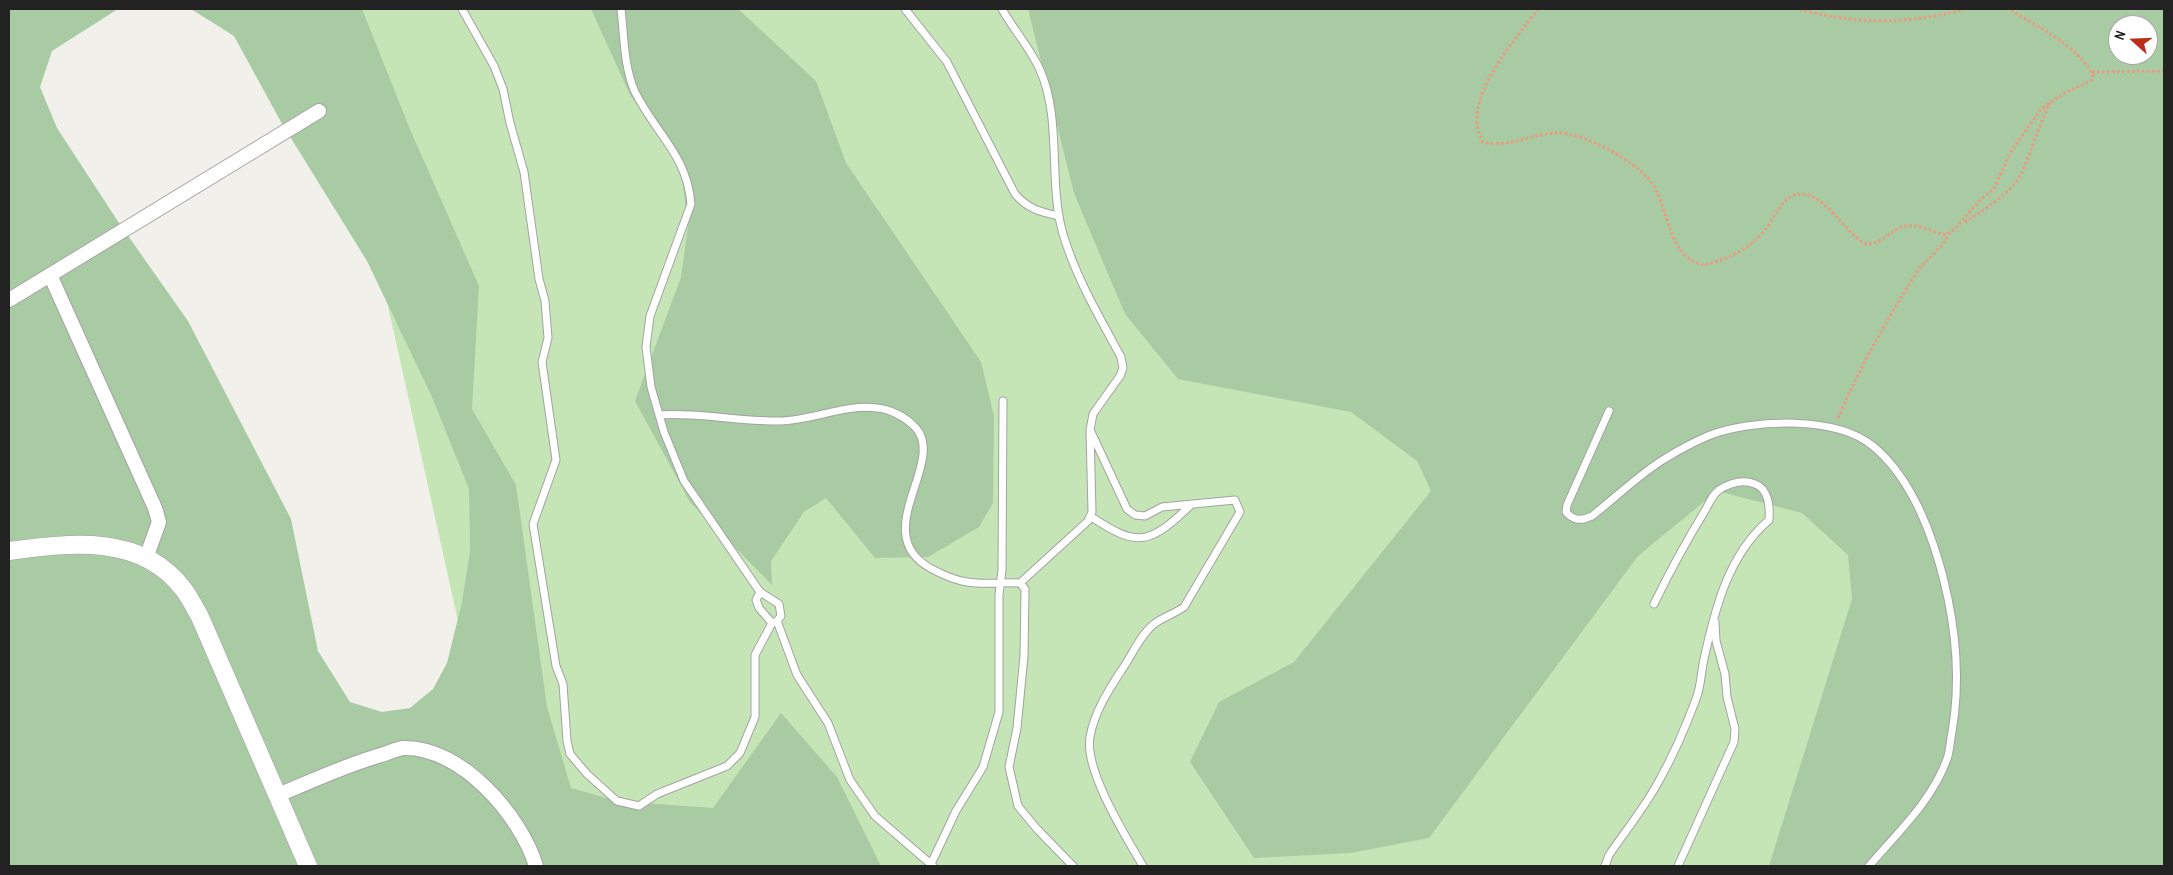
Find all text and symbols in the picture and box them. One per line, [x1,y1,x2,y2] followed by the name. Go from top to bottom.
[2108,15,2158,65] north arrow
[2110,28,2130,42] text: N

